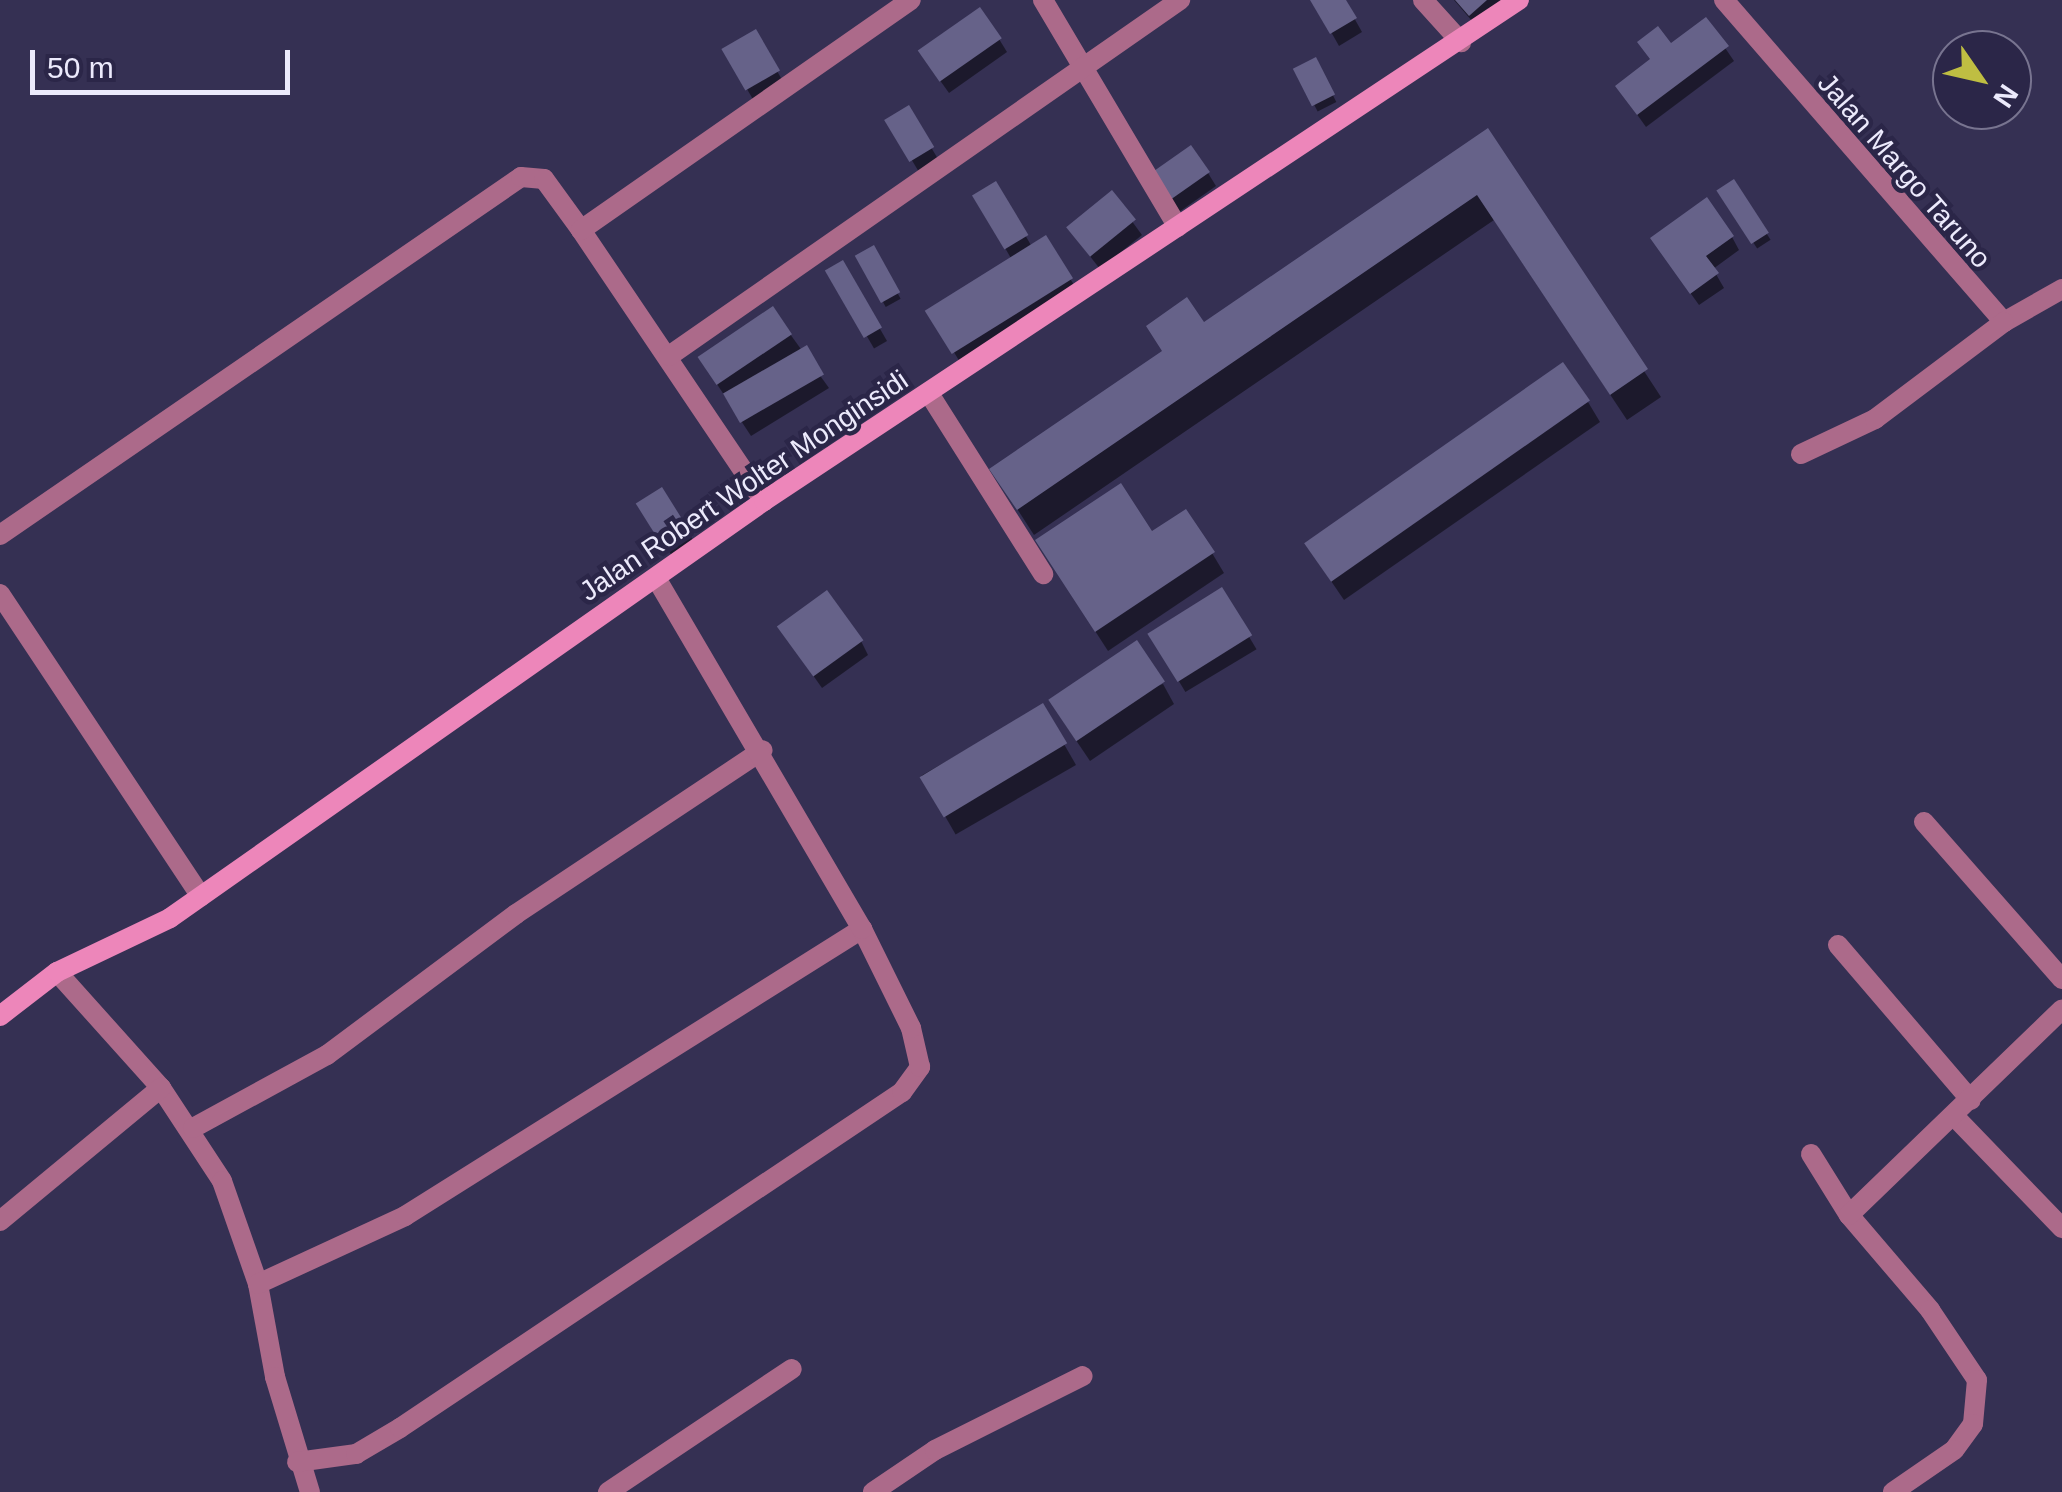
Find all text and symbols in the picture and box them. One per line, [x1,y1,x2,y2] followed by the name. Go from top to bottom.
[35,30,295,92] scale bar
[1932,30,2032,130] north arrow
[47,51,114,84] text: 50 m
[1810,67,1998,275] street label: Jalan Margo Taruno
[1987,79,2024,113] text: N
[574,363,914,609] street label: Jalan Robert Wolter Monginsidi

